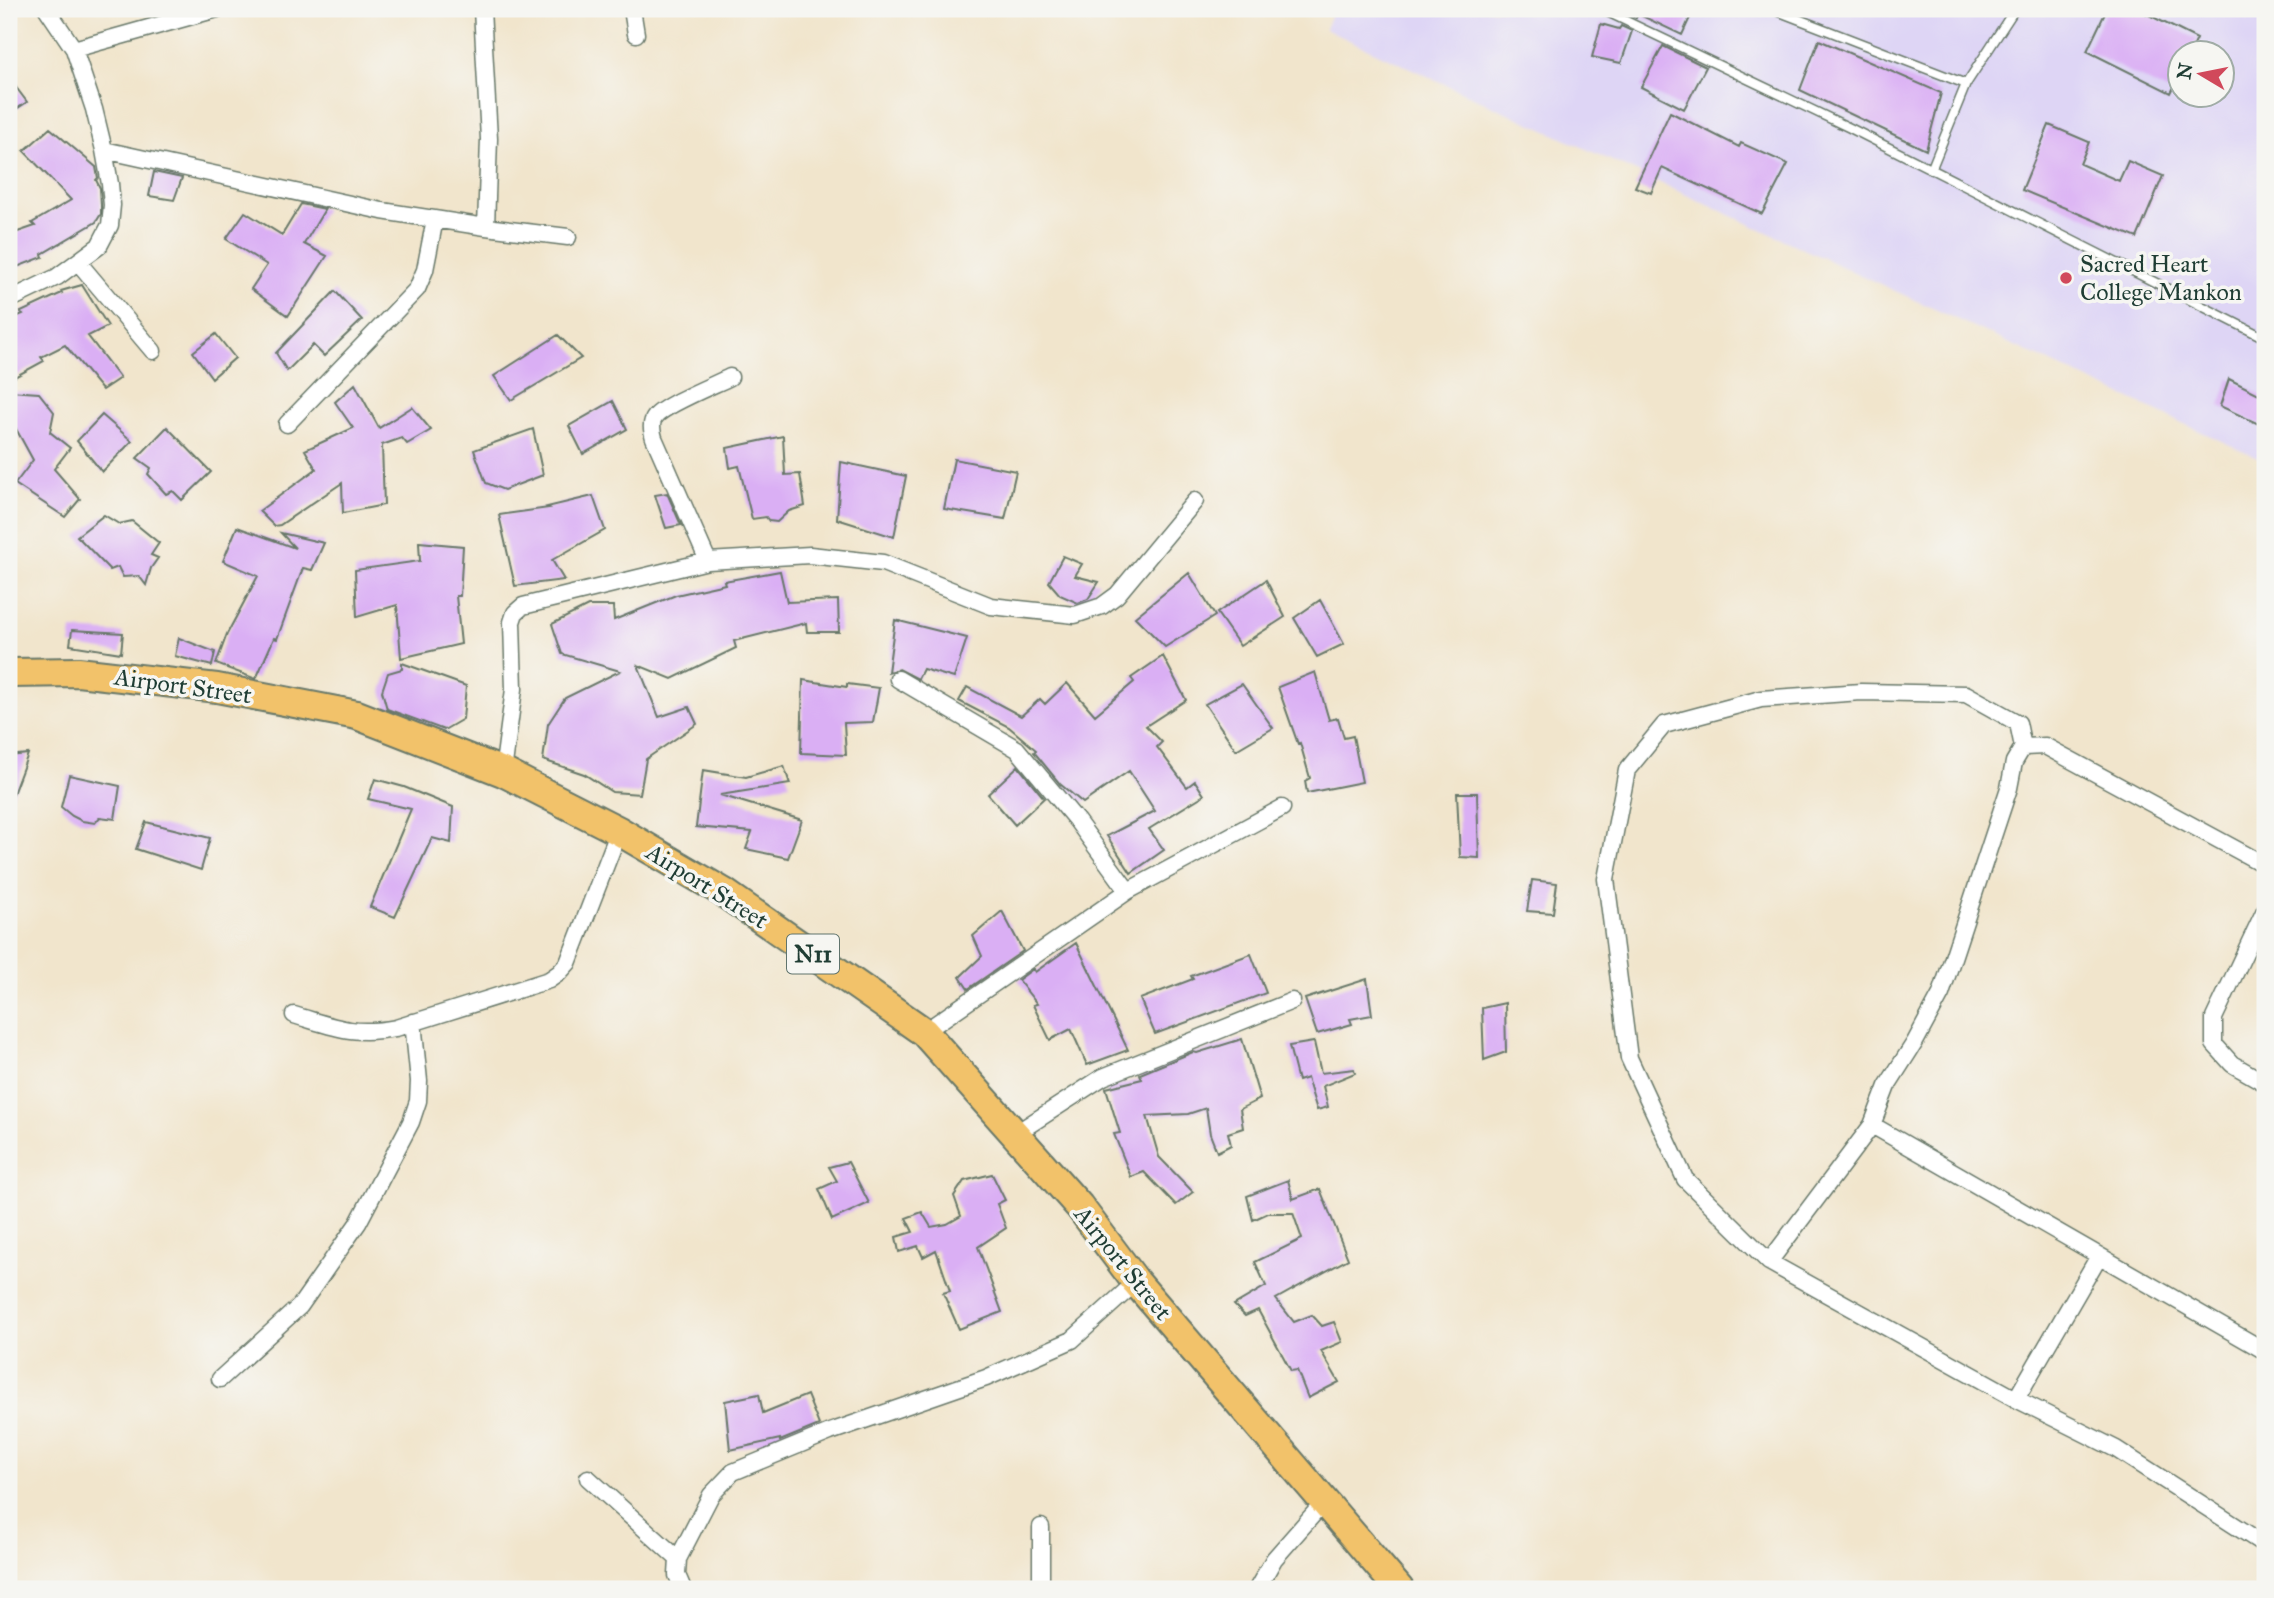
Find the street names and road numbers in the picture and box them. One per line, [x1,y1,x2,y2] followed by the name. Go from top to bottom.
[111,661,254,711] street label: Airport Street
[640,836,774,936] street label: Airport Street
[787,934,839,973] road number: N11
[1067,1199,1178,1327] street label: Airport Street

